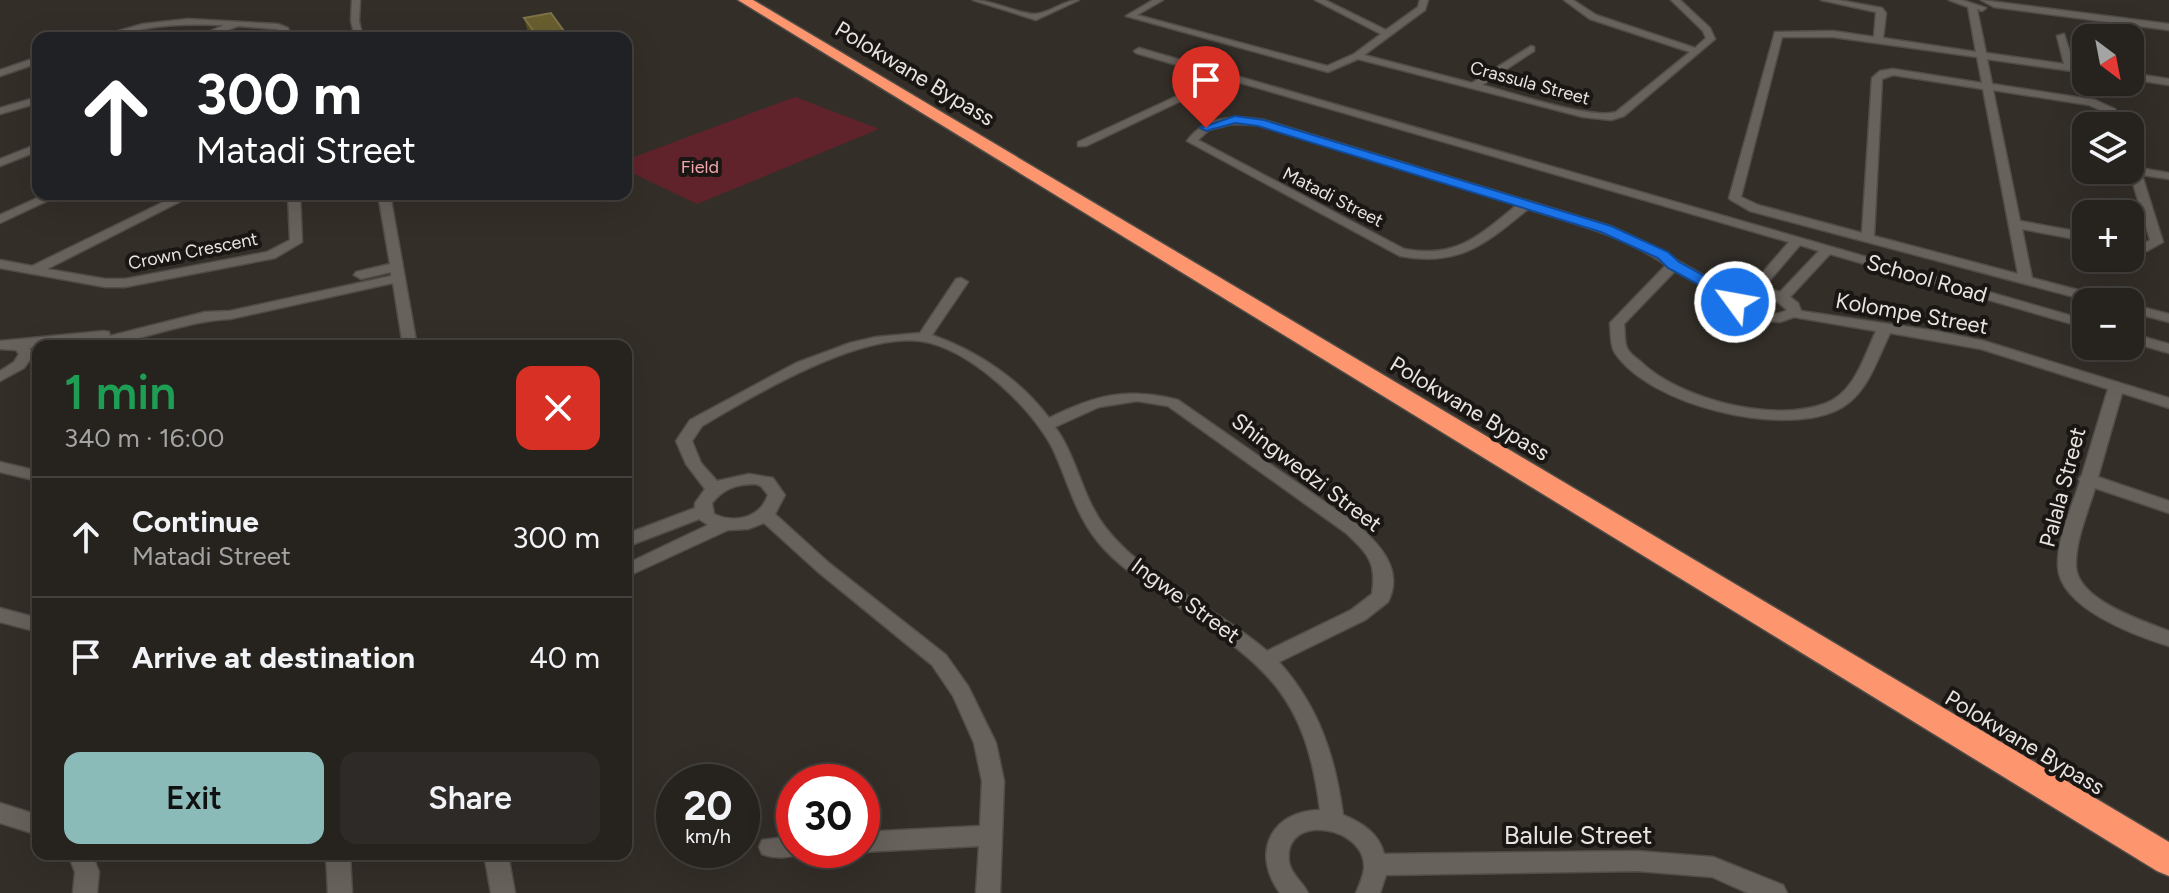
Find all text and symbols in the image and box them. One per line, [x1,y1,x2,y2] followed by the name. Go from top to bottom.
[830,15,999,132] street label: Polokwane Bypass
[2072,24,2144,96] north arrow
[2072,24,2144,360] map controls
[1172,46,1240,128] pin
[1468,56,1592,110] street label: Crassula Street
[1184,58,1228,102] icon: arrive
[196,61,362,128] text: 300 m
[64,64,168,168] icon: ahead
[2072,112,2144,184] button: layers
[196,129,416,172] text: Matadi Street
[681,156,719,178] park label: Field
[1279,162,1387,232] street label: Matadi Street
[2072,200,2144,272] button: +
[126,228,260,274] street label: Crown Crescent
[1863,248,1990,309] street label: School Road
[1693,260,1777,344] position arrow
[1834,287,1990,340] street label: Kolompe Street
[2072,288,2144,360] button: −
[1385,350,1554,467] street label: Polokwane Bypass
[64,363,176,421] text: 1 min
[516,366,600,450] button: close
[1226,407,1387,538] street label: Shingwedzi Street
[64,422,224,454] text: 340 m · 16:00
[2034,424,2091,550] street label: Palala Street
[132,503,259,540] text: Continue
[64,515,108,559] icon: ahead
[512,519,600,556] text: 300 m
[132,540,291,572] text: Matadi Street
[1126,552,1245,649] street label: Ingwe Street
[64,635,108,679] icon: arrive
[132,639,415,676] text: Arrive at destination
[529,639,600,676] text: 40 m
[1940,684,2109,801] street label: Polokwane Bypass
[64,752,324,844] button: Exit
[340,752,600,844] button: Share
[776,764,880,868] speed limit sign: 30
[683,782,733,830] text: 20
[1504,819,1652,851] street label: Balule Street
[685,824,731,848] text: km/h

